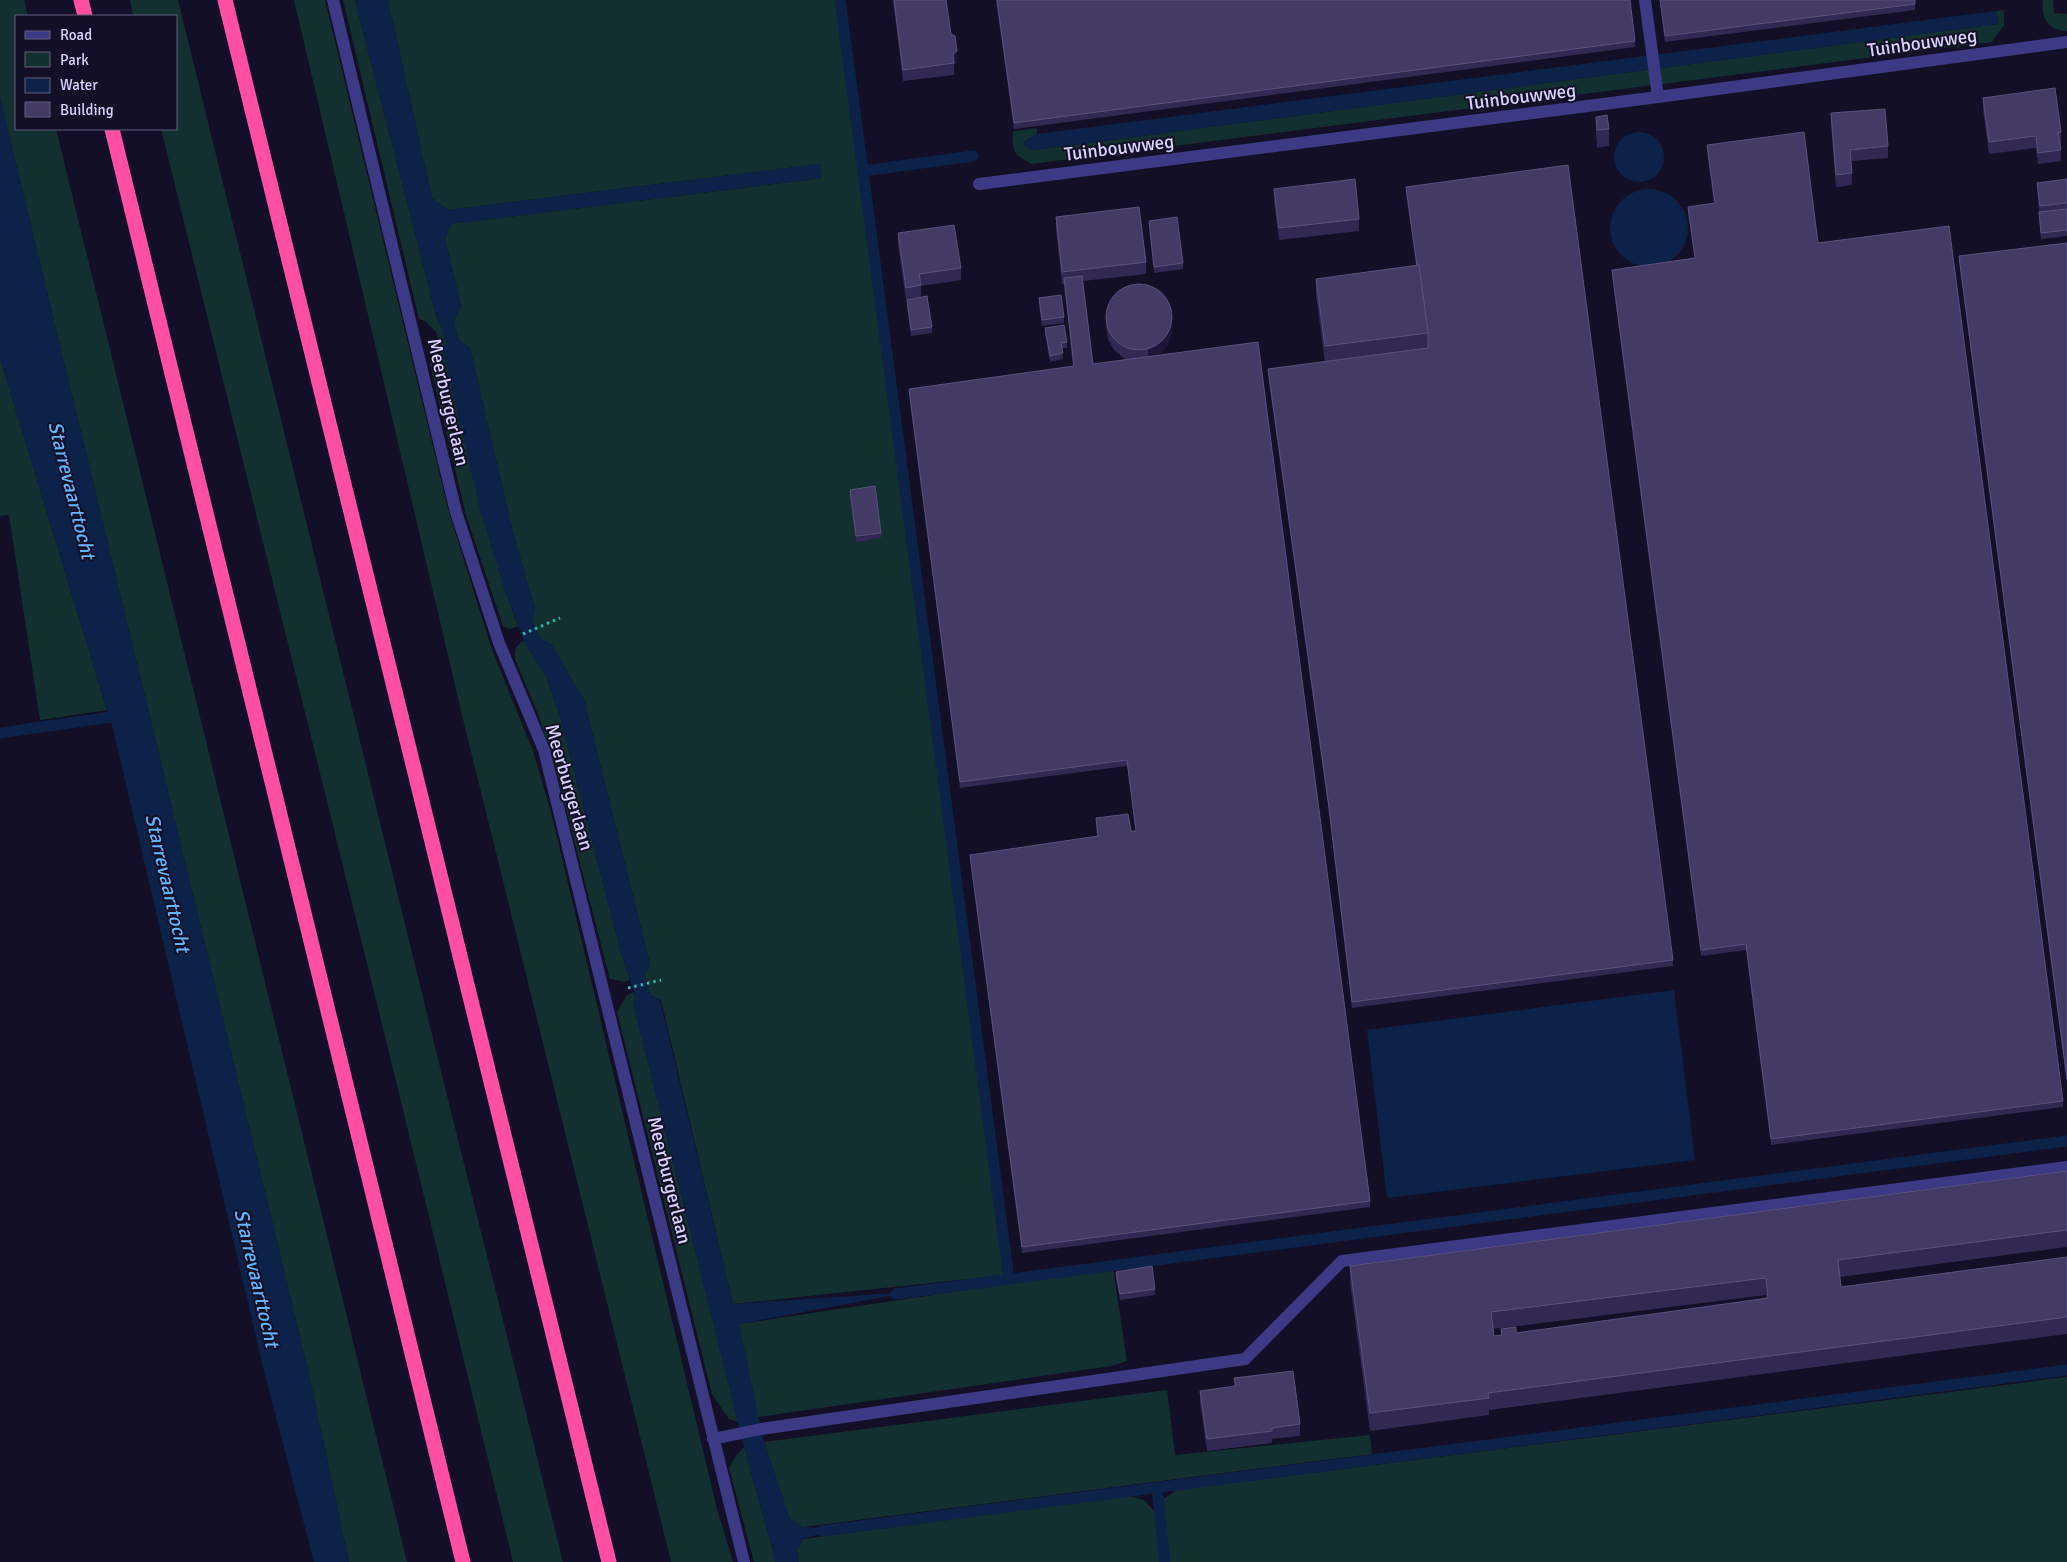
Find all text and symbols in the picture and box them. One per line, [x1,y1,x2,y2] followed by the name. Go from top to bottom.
[15,15,178,130] legend
[1866,23,1979,63] street label: Tuinbouwweg
[60,26,92,44] text: Road
[60,51,89,69] text: Park
[60,76,98,94] text: Water
[1465,78,1578,116] street label: Tuinbouwweg
[60,101,114,119] text: Building
[1063,129,1176,167] street label: Tuinbouwweg
[422,336,474,468] street label: Meerburgerlaan
[42,419,101,564] water label: Starrevaarttocht
[540,721,599,853] street label: Meerburgerlaan
[139,812,196,957] water label: Starrevaarttocht
[642,1114,696,1246] street label: Meerburgerlaan
[228,1207,285,1352] water label: Starrevaarttocht

